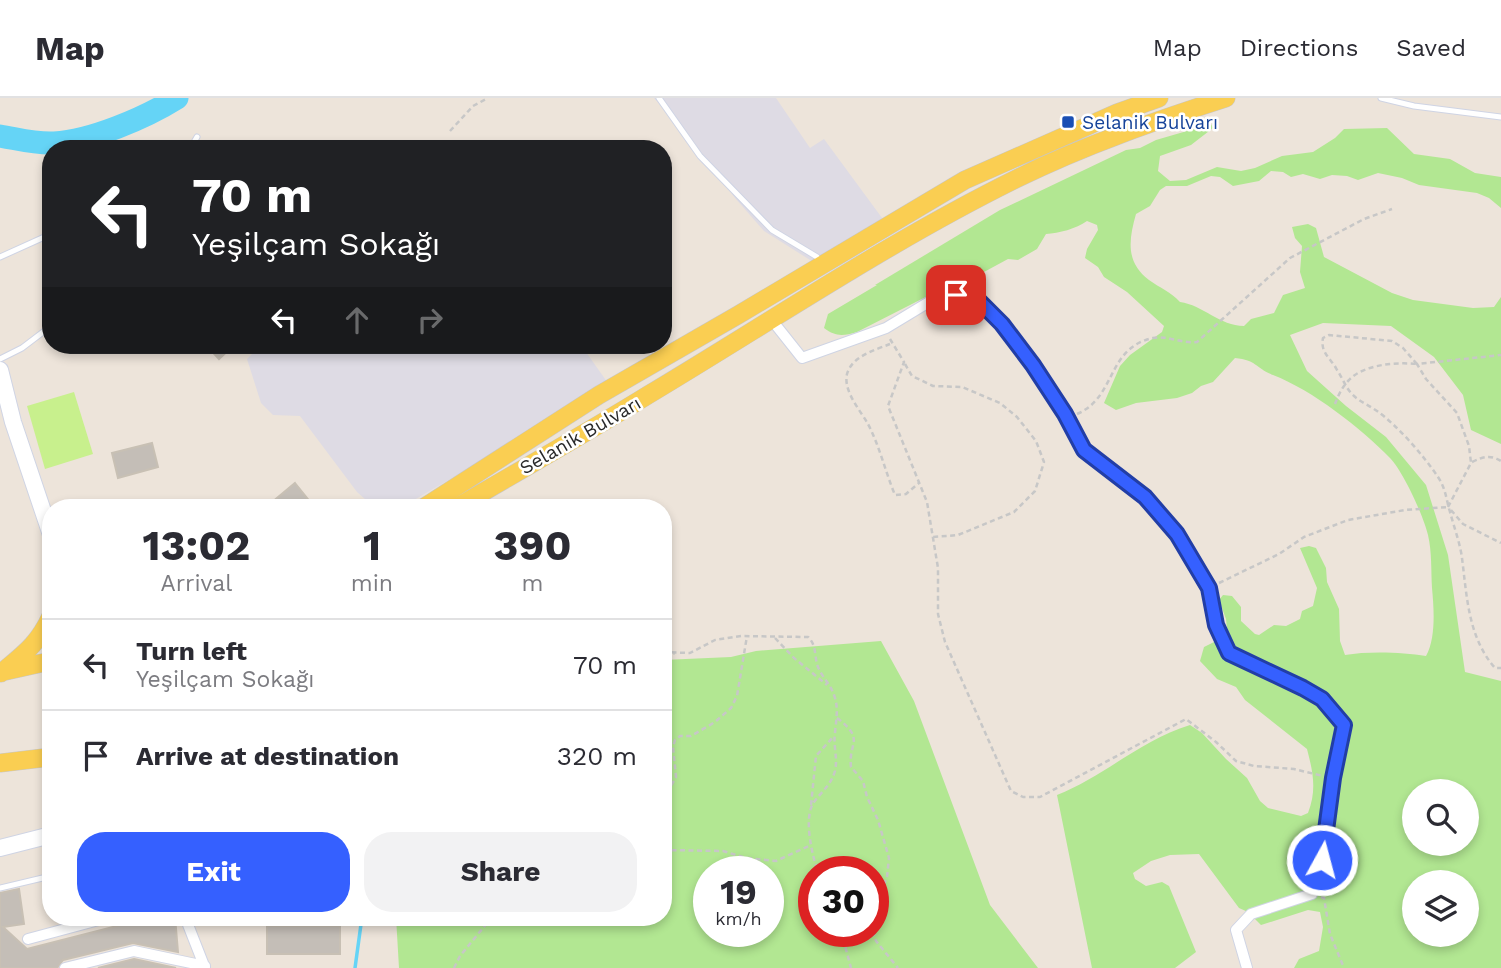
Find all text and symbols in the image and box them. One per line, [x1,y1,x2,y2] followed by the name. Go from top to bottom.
[35,29,105,68] text: Map
[1153,34,1202,62] text: Map
[1240,34,1358,62] text: Directions
[1396,34,1466,62] text: Saved
[1082,111,1218,134] place label: Selanik Bulvarı
[1060,114,1076,130] marker: Selanik Bulvarı
[192,166,312,224] text: 70 m
[77,168,168,259] icon: left
[192,225,440,263] text: Yeşilçam Sokağı
[926,265,986,325] pin
[937,276,975,314] icon: arrive
[265,301,303,339] icon: left
[338,301,376,339] icon: ahead
[411,301,449,339] icon: right
[516,391,645,479] street label: Selanik Bulvarı
[143,521,250,570] text: 13:02
[363,521,381,570] text: 1
[494,521,571,570] text: 390
[161,570,232,597] text: Arrival
[351,570,393,597] text: min
[522,570,543,597] text: m
[136,636,247,666] text: Turn left
[77,646,115,684] icon: left
[573,650,637,680] text: 70 m
[136,666,314,693] text: Yeşilçam Sokağı
[77,737,115,775] icon: arrive
[136,741,399,771] text: Arrive at destination
[557,741,637,771] text: 320 m
[1402,779,1479,947] map controls
[1402,779,1479,856] button: search
[1285,823,1359,897] position arrow
[77,832,350,912] button: Exit
[364,832,637,912] button: Share
[798,856,889,947] speed limit sign: 30
[1402,870,1479,947] button: layers
[720,871,757,913] text: 19
[715,908,762,929] text: km/h

